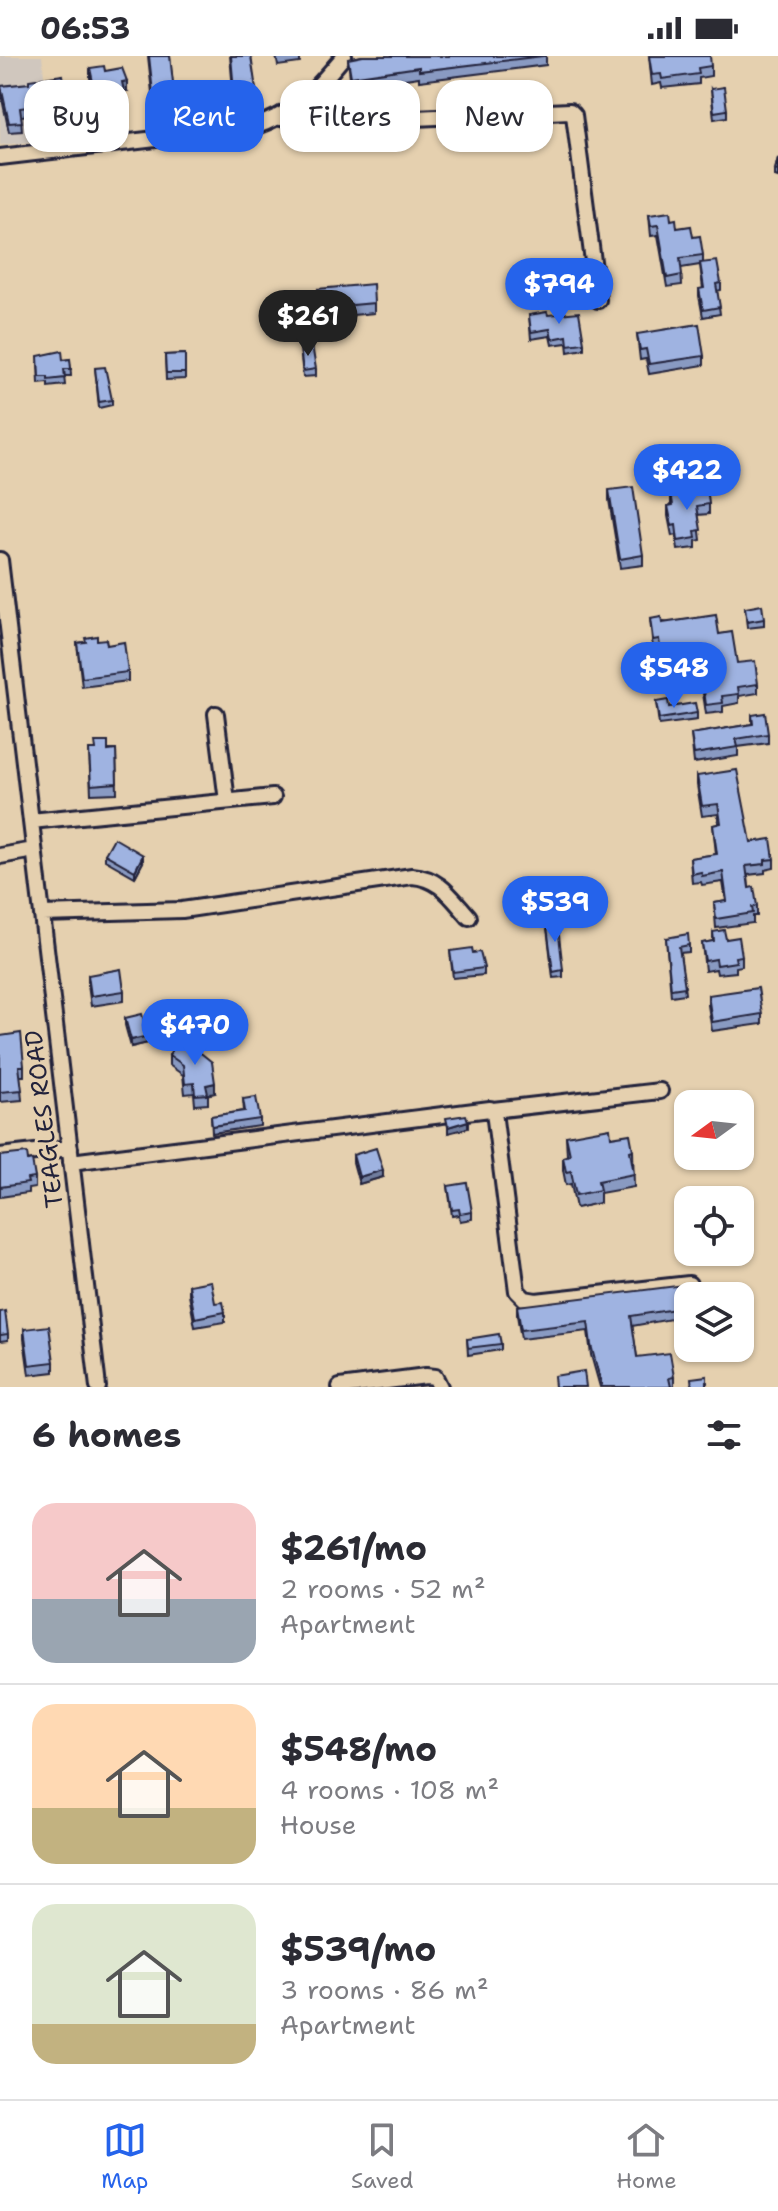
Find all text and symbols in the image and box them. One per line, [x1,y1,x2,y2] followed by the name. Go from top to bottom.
[40,8,130,49] text: 06:53
[24,80,129,152] chip: Buy
[145,80,264,152] chip: Rent
[280,80,420,152] chip: Filters
[436,80,553,152] chip: New
[512,258,606,326] pin: $794
[523,266,595,301] text: $794
[261,290,355,358] pin: $261
[277,298,339,333] text: $261
[640,444,734,512] pin: $422
[652,452,722,487] text: $422
[627,642,721,710] pin: $548
[639,650,709,685] text: $548
[508,876,602,944] pin: $539
[520,884,590,919] text: $539
[148,999,242,1067] pin: $470
[159,1007,231,1042] text: $470
[17,1028,71,1210] street label: TEAGLES ROAD
[674,1090,754,1170] north arrow
[674,1090,754,1362] map controls
[674,1186,754,1266] button: locate
[674,1282,754,1362] button: layers
[32,1412,181,1458] text: 6 homes
[702,1413,746,1457] icon: filters
[280,1525,427,1571] text: $261/mo
[96,1535,192,1631] icon: home
[280,1571,486,1606] text: 2 rooms · 52 m²
[280,1606,416,1641] text: Apartment
[280,1726,437,1772] text: $548/mo
[96,1736,192,1832] icon: home
[280,1772,499,1807] text: 4 rooms · 108 m²
[280,1807,356,1842] text: House
[280,1926,436,1972] text: $539/mo
[96,1936,192,2032] icon: home
[280,1972,489,2007] text: 3 rooms · 86 m²
[280,2007,416,2042] text: Apartment
[101,2118,148,2195] tab: Map
[351,2118,414,2195] tab: Saved
[616,2118,677,2195] tab: Home

